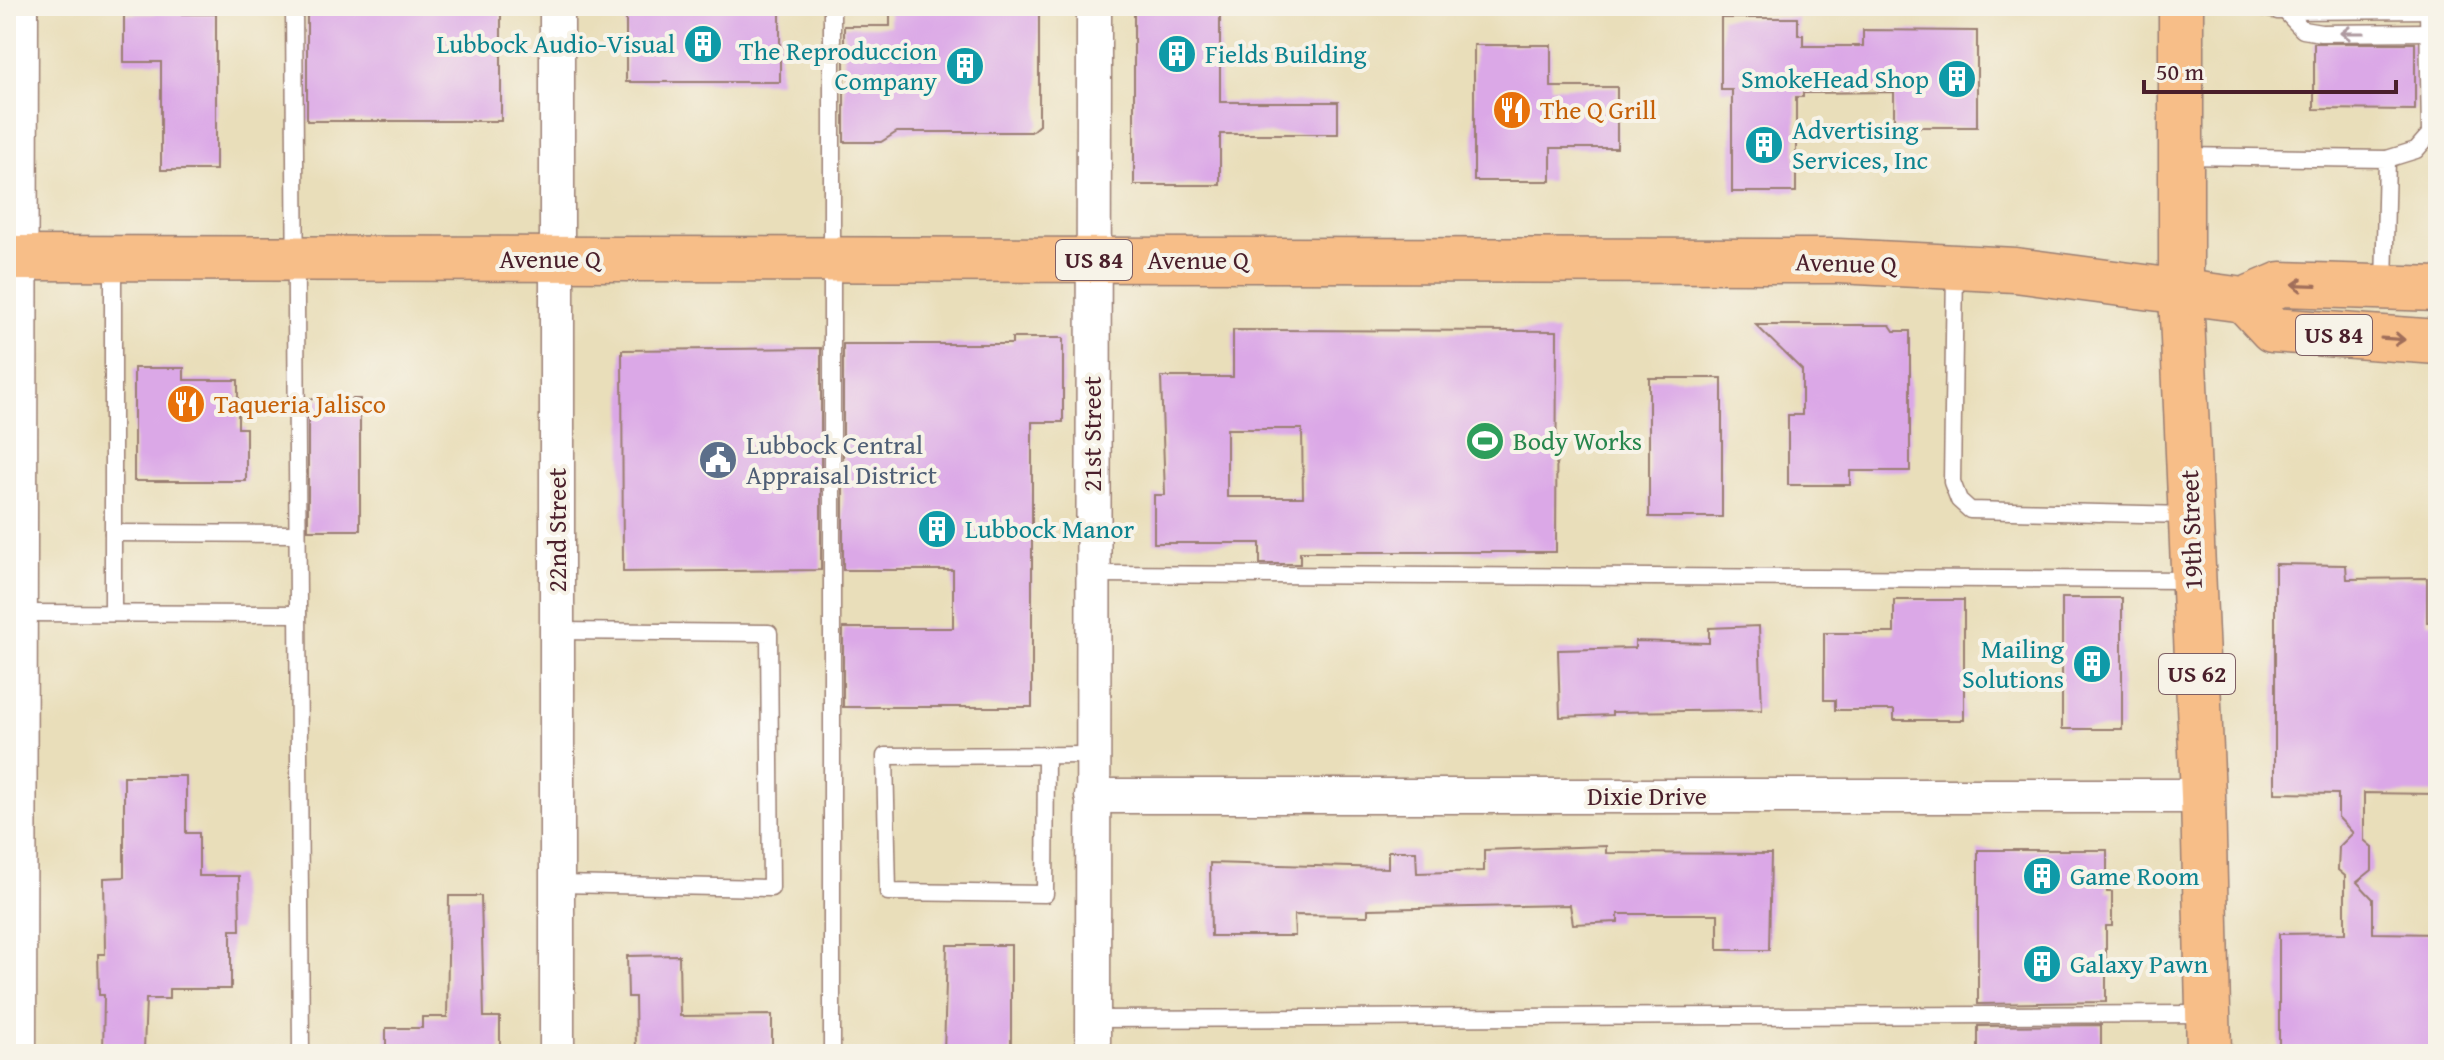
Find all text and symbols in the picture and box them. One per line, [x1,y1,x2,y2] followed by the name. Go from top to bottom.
[682,23,724,65] building icon: Lubbock Audio-Visual
[437,24,675,63] place label: Lubbock Audio-Visual
[2339,25,2366,41] one-way arrow
[739,31,937,100] place label: The Reproduccion Company
[1156,33,1198,75] building icon: Fields Building
[1205,34,1367,73] place label: Fields Building
[2144,44,2396,94] scale bar
[944,45,986,87] building icon: The Reproduccion Company
[2156,54,2204,89] text: 50 m
[1936,58,1978,100] building icon: SmokeHead Shop
[1741,59,1929,98] place label: SmokeHead Shop
[1491,89,1533,131] restaurant icon: The Q Grill
[1540,90,1657,129] place label: The Q Grill
[1792,110,1928,179] place label: Advertising Services, Inc
[1743,124,1785,166] building icon: Advertising Services, Inc
[499,239,602,278] street label: Avenue Q
[1056,240,1132,280] road number: US 84
[1147,240,1250,279] street label: Avenue Q
[1795,241,1899,284] street label: Avenue Q
[2291,277,2318,292] one-way arrow
[2296,315,2372,355] road number: US 84
[2379,332,2405,347] one-way arrow
[1072,376,1111,492] street label: 21st Street
[165,383,207,425] restaurant icon: Taqueria Jalisco
[214,384,386,423] place label: Taqueria Jalisco
[1464,420,1506,462] sports icon: Body Works
[1513,421,1642,460] place label: Body Works
[746,425,937,494] place label: Lubbock Central Appraisal District
[697,439,739,481] public building icon: Lubbock Central Appraisal District
[537,467,576,593] street label: 22nd Street
[2169,469,2212,591] street label: 19th Street
[916,508,958,550] building icon: Lubbock Manor
[965,509,1134,548] place label: Lubbock Manor
[1962,629,2064,698] place label: Mailing Solutions
[2071,643,2113,685] building icon: Mailing Solutions
[2159,654,2235,694] road number: US 62
[1587,776,1707,815] street label: Dixie Drive
[2021,855,2063,897] building icon: Game Room
[2070,856,2200,895] place label: Game Room
[2021,943,2063,985] building icon: Galaxy Pawn
[2070,944,2208,983] place label: Galaxy Pawn

